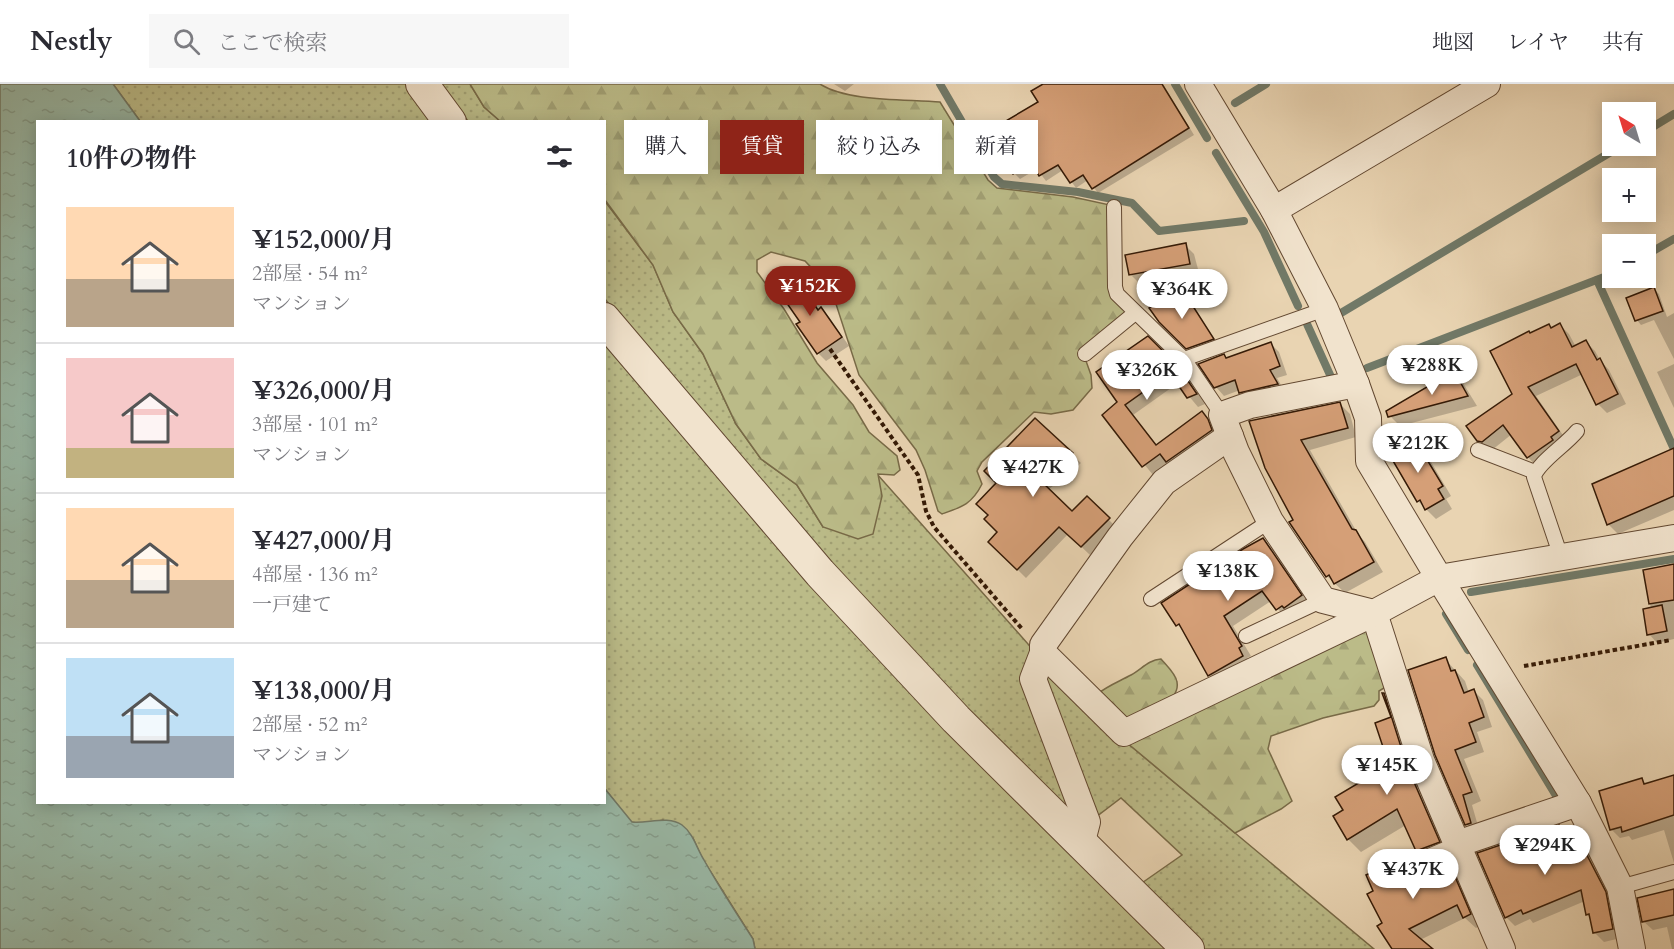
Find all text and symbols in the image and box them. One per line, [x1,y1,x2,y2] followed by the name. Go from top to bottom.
[149,14,569,68] search box
[30,22,113,60] text: Nestly
[170,25,203,58] icon: search
[218,28,328,58] text: ここで検索
[1432,28,1474,57] text: 地図
[1507,28,1569,57] text: レイヤ
[1602,28,1644,57] text: 共有
[1602,102,1656,156] north arrow
[1602,102,1656,288] map controls
[624,120,708,174] chip: 購入
[720,120,804,174] chip: 賃貸
[816,120,942,174] chip: 絞り込み
[954,120,1038,174] chip: 新着
[543,140,576,173] icon: filters
[66,141,197,176] text: 10件の物件
[1602,168,1656,222] button: +
[252,222,395,257] text: ¥152,000/月
[114,231,186,303] icon: home
[1602,234,1656,288] button: −
[252,260,368,287] text: 2部屋 · 54 m²
[768,266,852,317] pin: ¥152K
[1140,269,1224,320] pin: ¥364K
[779,272,841,299] text: ¥152K
[1151,275,1213,302] text: ¥364K
[252,290,351,317] text: マンション
[1390,345,1474,396] pin: ¥288K
[1105,350,1189,401] pin: ¥326K
[1401,351,1463,378] text: ¥288K
[1116,356,1178,383] text: ¥326K
[252,373,395,408] text: ¥326,000/月
[114,382,186,454] icon: home
[252,411,378,438] text: 3部屋 · 101 m²
[1376,423,1460,474] pin: ¥212K
[1387,429,1449,456] text: ¥212K
[252,441,351,468] text: マンション
[991,447,1075,498] pin: ¥427K
[1002,453,1064,480] text: ¥427K
[252,523,395,558] text: ¥427,000/月
[114,532,186,604] icon: home
[1186,551,1270,602] pin: ¥138K
[1197,557,1259,584] text: ¥138K
[252,561,378,588] text: 4部屋 · 136 m²
[252,591,332,618] text: 一戸建て
[252,673,395,708] text: ¥138,000/月
[114,682,186,754] icon: home
[252,711,368,738] text: 2部屋 · 52 m²
[252,741,351,768] text: マンション
[1345,745,1429,796] pin: ¥145K
[1356,751,1418,778] text: ¥145K
[1503,825,1587,876] pin: ¥294K
[1514,831,1576,858] text: ¥294K
[1371,849,1455,900] pin: ¥437K
[1382,855,1444,882] text: ¥437K

